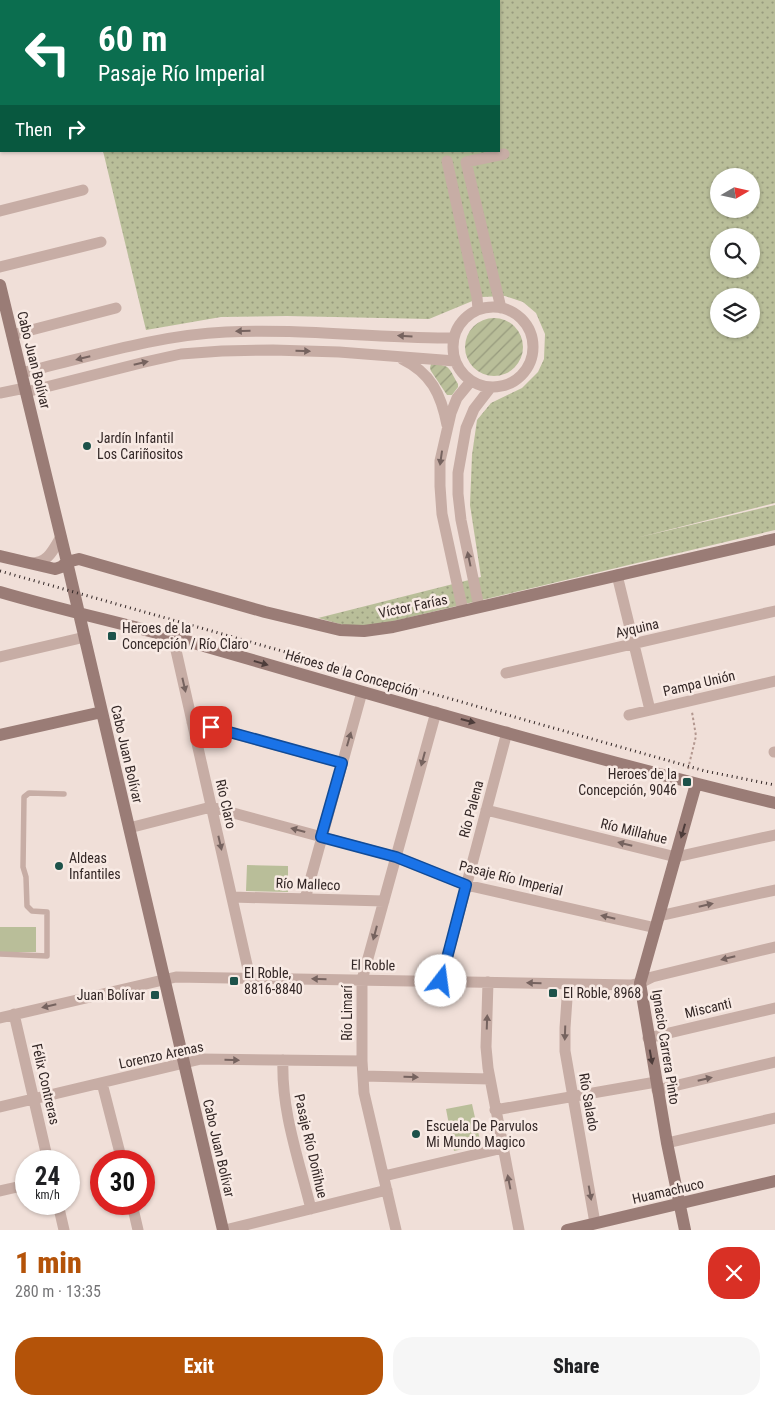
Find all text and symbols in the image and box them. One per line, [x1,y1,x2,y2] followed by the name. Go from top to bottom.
[98,19,167,60] text: 60 m
[15,20,80,85] icon: left
[98,61,265,86] text: Pasaje Río Imperial
[62,115,90,143] icon: right
[15,118,52,141] text: Then
[710,168,760,218] north arrow
[710,168,760,338] map controls
[710,228,760,278] button: search
[710,288,760,338] button: layers
[14,310,54,410] street label: Cabo Juan Bolívar
[235,327,251,335] one-way arrow
[397,332,413,340] one-way arrow
[295,347,311,355] one-way arrow
[76,354,91,362] one-way arrow
[134,359,149,367] one-way arrow
[97,430,183,462] place label: Jardín Infantil Los Cariñositos
[81,440,93,452] marker: Jardín Infantil Los Cariñositos
[437,450,445,466] one-way arrow
[465,552,473,567] one-way arrow
[377,591,449,621] street label: Víctor Farías
[614,615,660,641] street label: Ayquina
[122,620,249,652] place label: Heroes de la Concepción / Río Claro
[106,630,118,642] marker: Heroes de la Concepción / Río Claro
[284,646,420,700] street label: Héroes de la Concepción
[254,659,269,667] one-way arrow
[661,667,737,699] street label: Pampa Unión
[180,677,188,692] one-way arrow
[108,703,146,805] street label: Cabo Juan Bolívar
[190,706,232,748] pin
[197,713,225,741] icon: arrive
[461,717,476,725] one-way arrow
[345,732,353,747] one-way arrow
[419,752,427,767] one-way arrow
[578,766,677,798] place label: Heroes de la Concepción, 9046
[681,776,693,788] marker: Heroes de la Concepción, 9046
[213,778,239,830] street label: Río Claro
[456,779,486,839] street label: Río Palena
[599,815,669,847] street label: Río Millahue
[679,823,687,838] one-way arrow
[291,826,306,834] one-way arrow
[216,836,224,851] one-way arrow
[618,840,633,848] one-way arrow
[69,850,121,882] place label: Aldeas Infantiles
[458,857,564,899] street label: Pasaje Río Imperial
[53,860,65,872] marker: Aldeas Infantiles
[275,875,341,893] street label: Río Malleco
[699,901,714,909] one-way arrow
[601,913,616,921] one-way arrow
[371,925,379,940] one-way arrow
[414,954,466,1006] position arrow
[720,954,735,962] one-way arrow
[351,957,396,973] street label: El Roble
[244,965,303,997] place label: El Roble, 8816-8840
[228,975,240,987] marker: El Roble, 8816-8840
[311,975,327,983] one-way arrow
[526,979,542,987] one-way arrow
[339,984,355,1041] street label: Río Limarí
[563,985,641,1001] place label: El Roble, 8968
[77,987,145,1003] place label: Juan Bolívar
[547,987,559,999] marker: El Roble, 8968
[649,988,683,1106] street label: Ignacio Carrera Pinto
[149,989,161,1001] marker: Juan Bolívar
[683,995,733,1021] street label: Miscanti
[41,1002,56,1010] one-way arrow
[483,1013,491,1029] one-way arrow
[560,1025,568,1041] one-way arrow
[117,1038,205,1072] street label: Lorenzo Arenas
[29,1042,63,1126] street label: Félix Contreras
[648,1049,656,1065] one-way arrow
[225,1056,241,1064] one-way arrow
[576,1072,602,1132] street label: Río Salado
[404,1073,420,1081] one-way arrow
[697,1075,712,1083] one-way arrow
[291,1092,331,1200] street label: Pasaje Río Doñihue
[200,1097,238,1199] street label: Cabo Juan Bolívar
[426,1118,538,1150] place label: Escuela De Parvulos Mi Mundo Magico
[410,1128,422,1140] marker: Escuela De Parvulos Mi Mundo Magico
[90,1150,155,1215] speed limit sign: 30
[35,1162,60,1191] text: 24
[505,1174,513,1190] one-way arrow
[631,1175,705,1207] street label: Huamachuco
[586,1185,594,1201] one-way arrow
[35,1188,60,1202] text: km/h
[15,1245,82,1280] text: 1 min
[708,1247,760,1299] button: close
[15,1282,101,1301] text: 280 m · 13:35
[15,1337,383,1395] button: Exit
[393,1337,760,1395] button: Share

